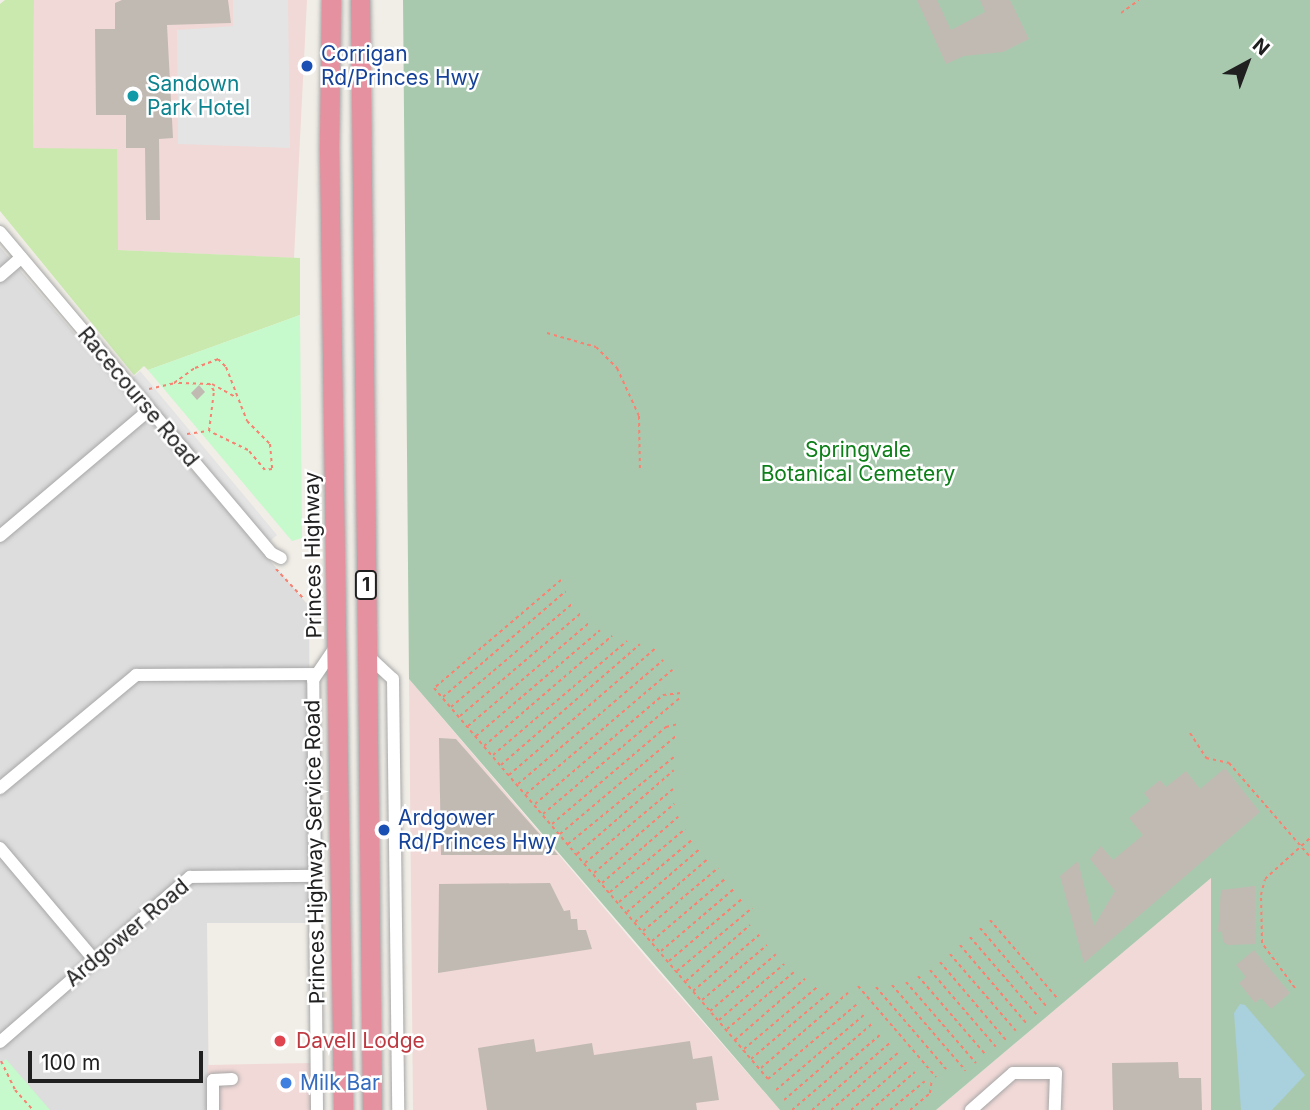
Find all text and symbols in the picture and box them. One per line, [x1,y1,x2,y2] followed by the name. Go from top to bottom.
[1212,28,1282,98] north arrow
[1248,33,1274,60] text: N
[321,41,480,91] place label: Corrigan Rd/Princes Hwy
[299,58,315,74] marker: Corrigan Rd/Princes Hwy
[147,71,250,121] place label: Sandown Park Hotel
[125,88,141,104] marker: Sandown Park Hotel
[72,322,204,472] street label: Racecourse Road
[761,437,955,487] park label: Springvale Botanical Cemetery
[299,471,327,639] street label: Princes Highway
[354,570,378,600] road number: 1
[300,700,330,1004] street label: Princes Highway Service Road
[398,805,557,855] place label: Ardgower Rd/Princes Hwy
[376,822,392,838] marker: Ardgower Rd/Princes Hwy
[60,874,194,992] street label: Ardgower Road
[296,1028,425,1054] place label: Davell Lodge
[270,1031,290,1051] marker: Davell Lodge
[32,1036,206,1080] scale bar
[41,1050,100,1075] text: 100 m
[300,1070,380,1096] place label: Milk Bar
[278,1075,294,1091] marker: Milk Bar

